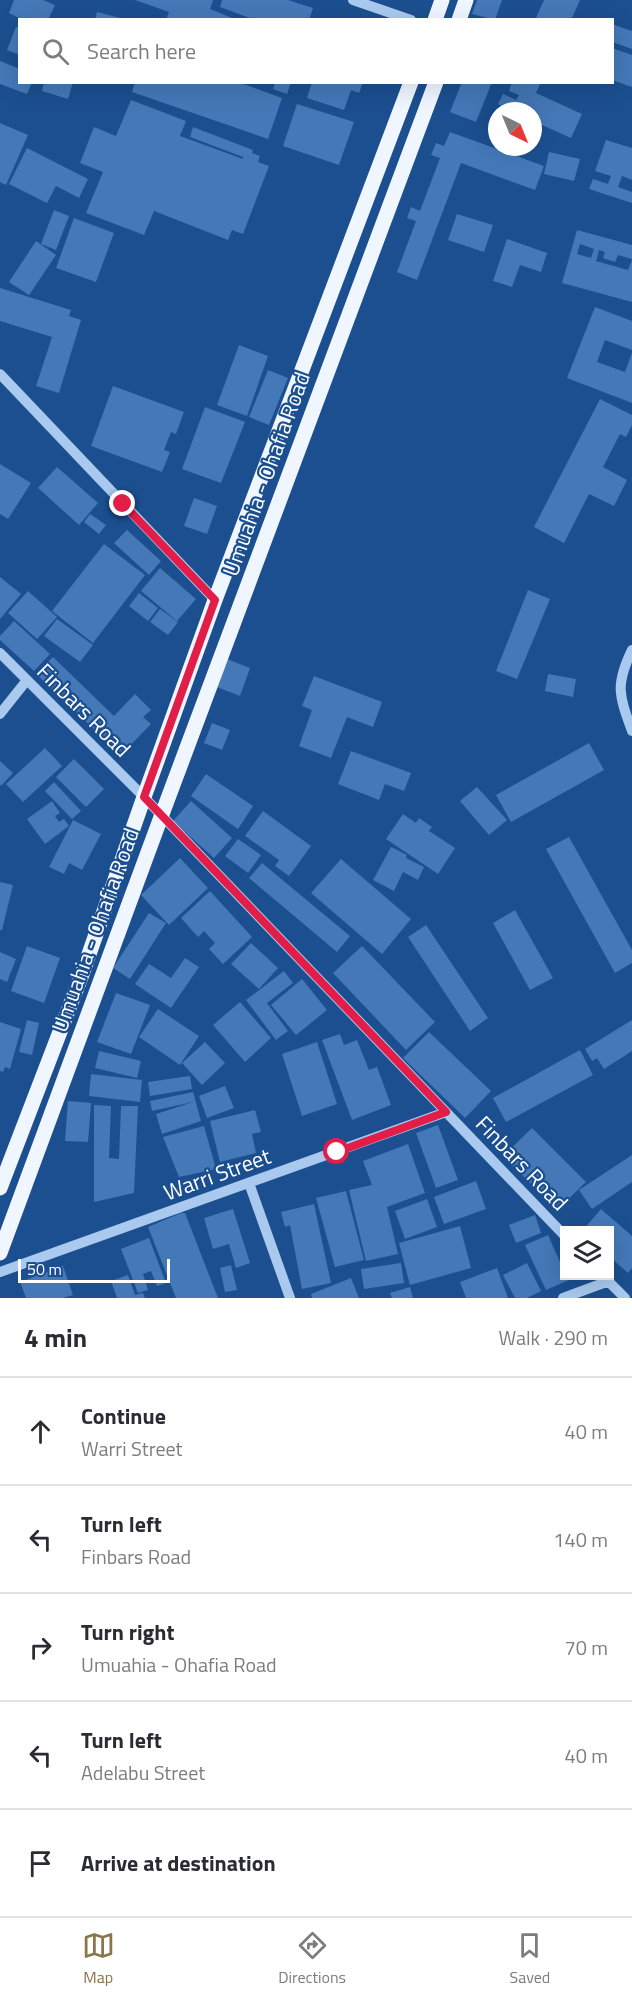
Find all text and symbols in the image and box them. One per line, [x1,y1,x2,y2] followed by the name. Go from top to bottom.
[18,18,614,84] search box
[87,34,196,68] text: Search here
[39,35,72,68] icon: search
[488,102,542,156] north arrow
[213,367,319,581] street label: Umuahia - Ohafia Road
[109,490,135,516] route end
[29,655,139,765] street label: Finbars Road
[42,823,148,1037] street label: Umuahia - Ohafia Road
[468,1108,576,1218] street label: Finbars Road
[323,1138,349,1164] route start
[159,1139,276,1209] street label: Warri Street
[560,1226,614,1280] map controls
[560,1226,614,1280] button: layers
[18,1256,170,1284] scale bar
[27,1257,62,1281] text: 50 m
[24,1318,87,1357] text: 4 min
[499,1322,608,1353] text: Walk · 290 m
[81,1399,166,1433] text: Continue
[24,1415,57,1448] icon: ahead
[564,1416,608,1447] text: 40 m
[81,1433,183,1464] text: Warri Street
[81,1507,162,1541] text: Turn left
[24,1523,57,1556] icon: left
[553,1524,608,1555] text: 140 m
[81,1541,191,1572] text: Finbars Road
[81,1615,175,1649] text: Turn right
[24,1631,57,1664] icon: right
[564,1632,608,1663] text: 70 m
[81,1649,277,1680] text: Umuahia - Ohafia Road
[81,1723,162,1757] text: Turn left
[24,1739,57,1772] icon: left
[564,1740,608,1771] text: 40 m
[81,1757,205,1788] text: Adelabu Street
[81,1846,276,1880] text: Arrive at destination
[24,1847,57,1880] icon: arrive
[82,1929,115,1989] tab: Map
[278,1929,346,1989] tab: Directions
[510,1929,550,1989] tab: Saved

